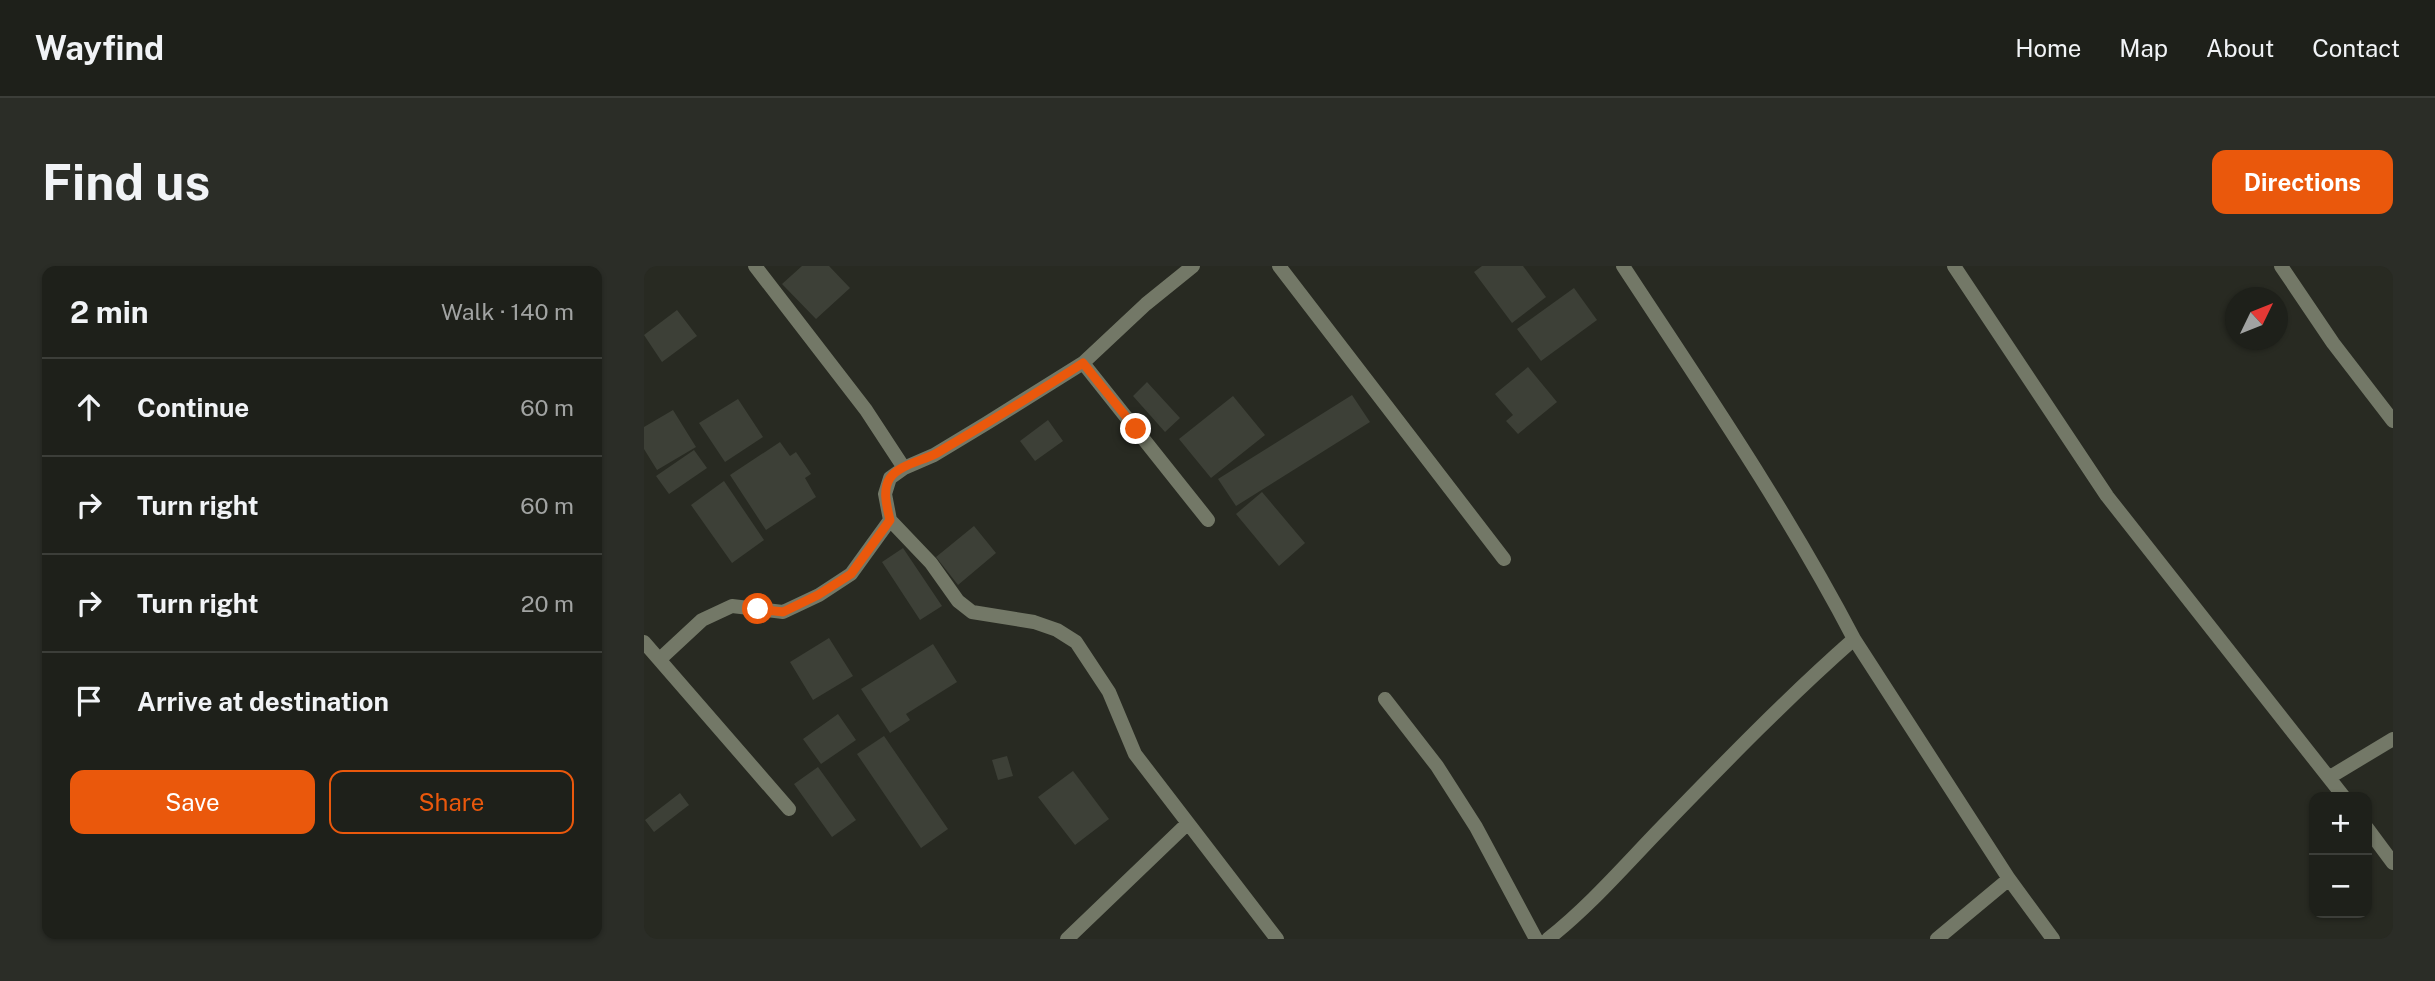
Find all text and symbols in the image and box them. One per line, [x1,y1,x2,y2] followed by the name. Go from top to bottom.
[35,29,164,67] text: Wayfind
[2015,34,2081,62] text: Home
[2119,34,2168,62] text: Map
[2206,34,2274,62] text: About
[2312,34,2400,62] text: Contact
[2212,150,2393,214] button: Directions
[42,153,210,211] text: Find us
[2225,287,2288,350] north arrow
[70,294,149,330] text: 2 min
[441,298,574,325] text: Walk · 140 m
[70,388,108,426] icon: ahead
[137,392,249,423] text: Continue
[520,394,574,421] text: 60 m
[1120,413,1151,444] route end
[70,486,108,524] icon: right
[137,490,259,521] text: Turn right
[520,492,574,519] text: 60 m
[70,584,108,622] icon: right
[137,588,259,619] text: Turn right
[521,590,574,617] text: 20 m
[742,593,773,624] route start
[70,682,108,720] icon: arrive
[137,686,389,717] text: Arrive at destination
[70,770,315,834] button: Save
[329,770,574,834] button: Share
[2309,792,2372,918] map controls
[2309,792,2372,855] button: +
[2309,855,2372,918] button: −

